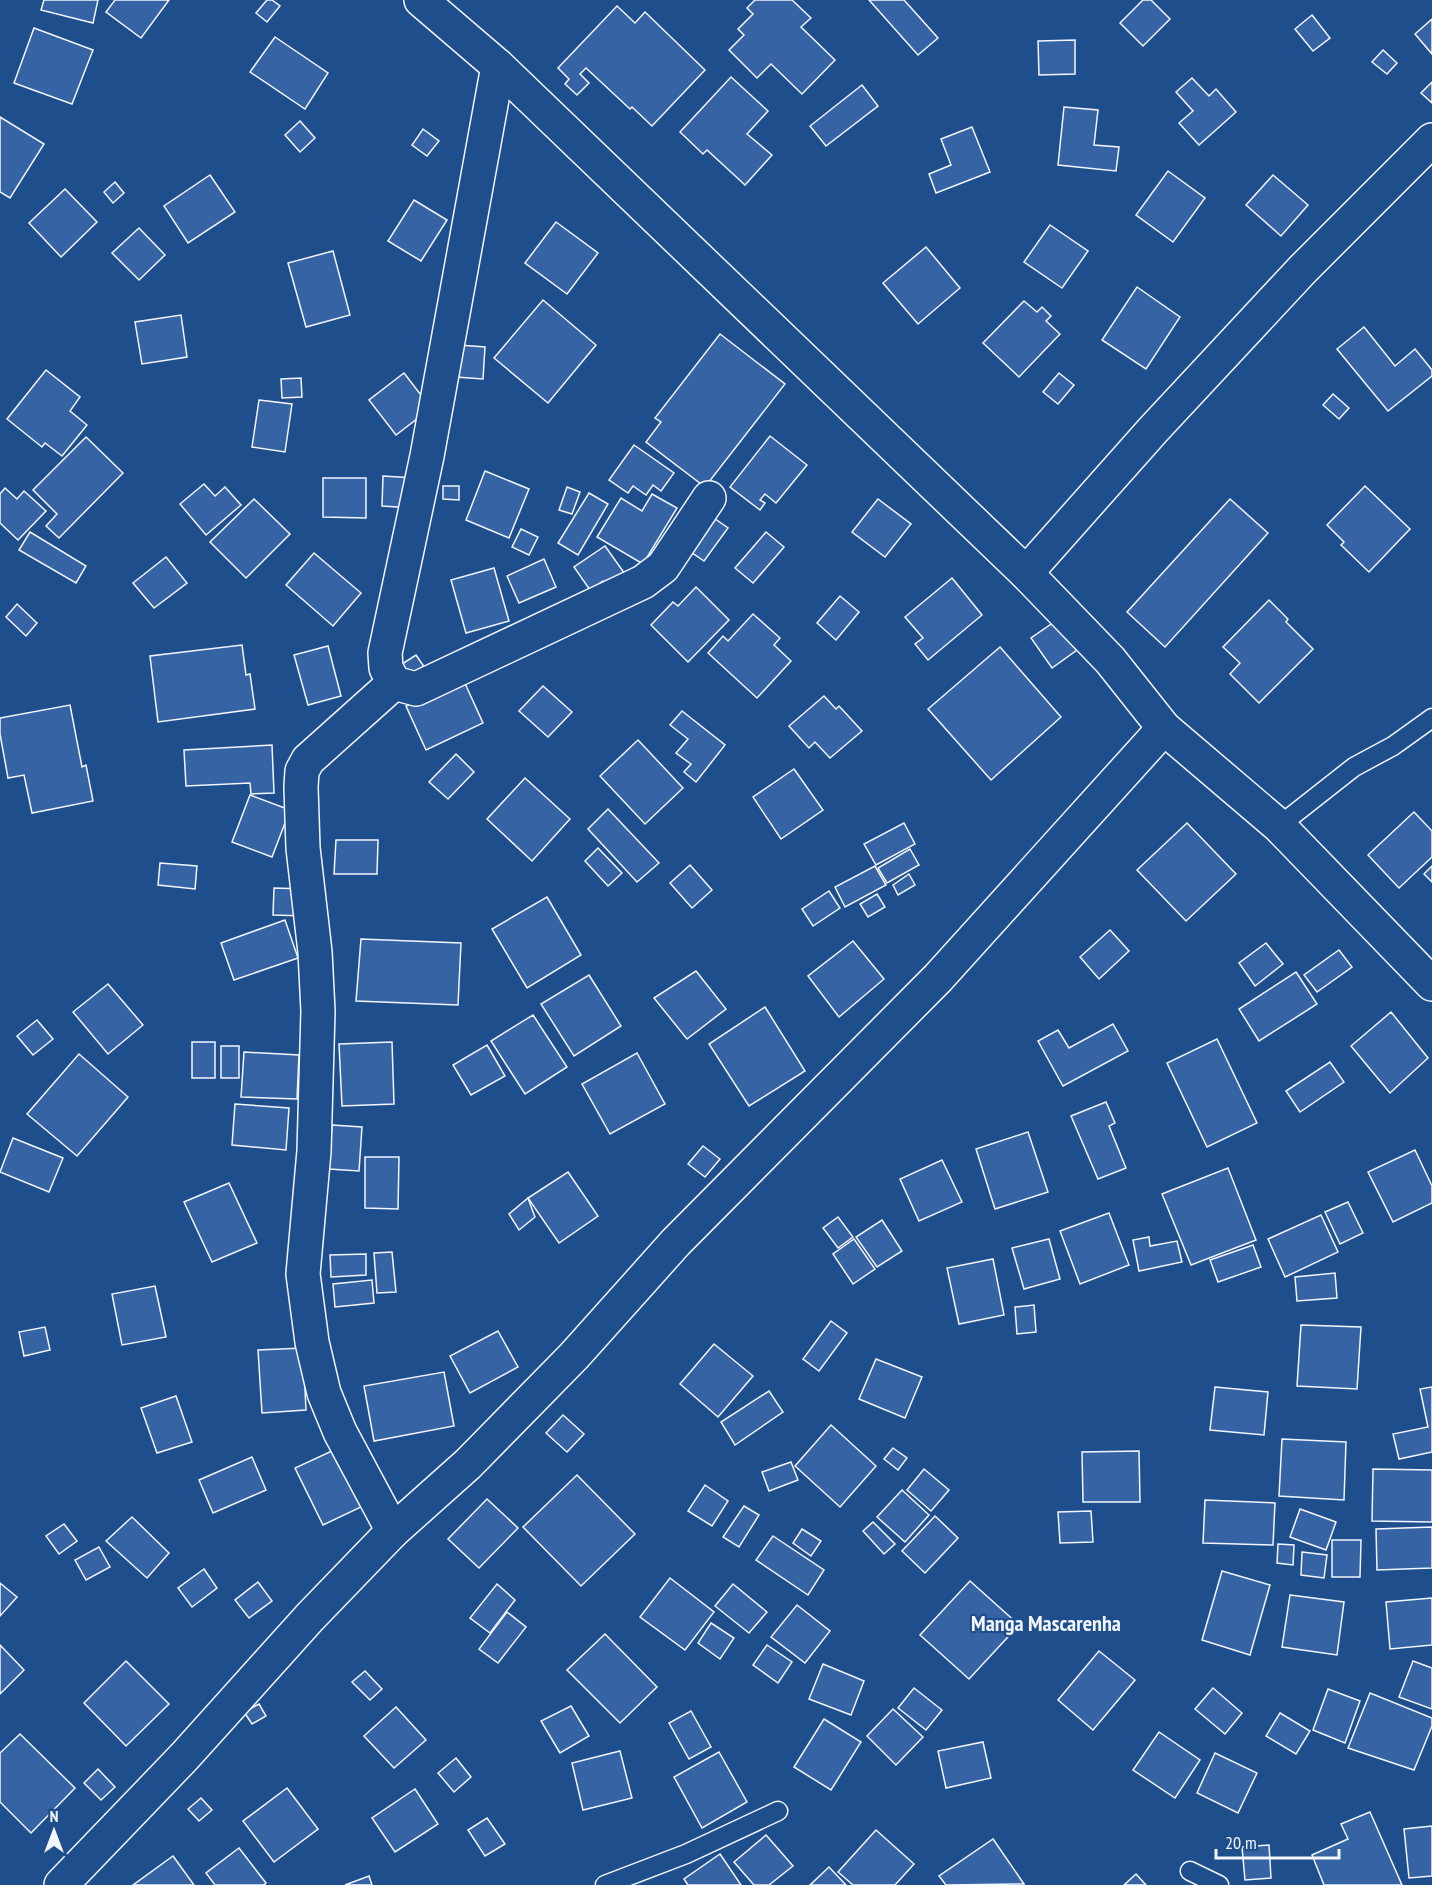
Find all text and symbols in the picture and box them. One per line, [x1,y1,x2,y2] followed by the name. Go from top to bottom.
[971,1609,1121,1637] district label: Manga Mascarenha
[24,1801,84,1861] north arrow
[50,1806,58,1826] text: N
[1216,1822,1339,1860] scale bar
[1225,1831,1257,1854] text: 20 m

